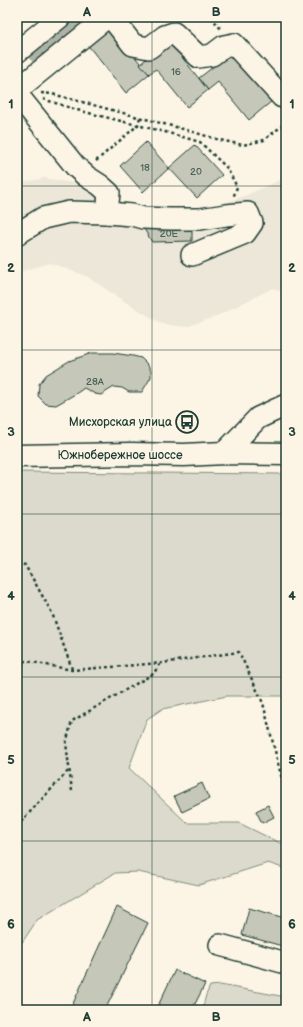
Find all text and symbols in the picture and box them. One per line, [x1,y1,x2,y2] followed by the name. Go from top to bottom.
[82,4,91,20] text: A
[211,4,221,20] text: B
[171,66,181,78] house number: 16
[8,96,14,112] text: 1
[289,96,295,112] text: 1
[140,162,150,174] house number: 18
[190,166,202,178] house number: 20
[160,228,179,240] house number: 20Е
[7,260,15,276] text: 2
[288,260,296,276] text: 2
[86,376,105,388] house number: 28А
[174,409,200,435] bus stop icon: Мисхорская улица
[69,415,172,430] place label: Мисхорская улица
[7,424,15,440] text: 3
[288,424,296,440] text: 3
[57,448,183,463] street label: Южнобережное шоссе
[7,588,15,604] text: 4
[288,588,296,604] text: 4
[7,752,15,768] text: 5
[288,752,296,768] text: 5
[7,916,15,932] text: 6
[288,916,296,932] text: 6
[82,1009,91,1025] text: A
[211,1009,221,1025] text: B

